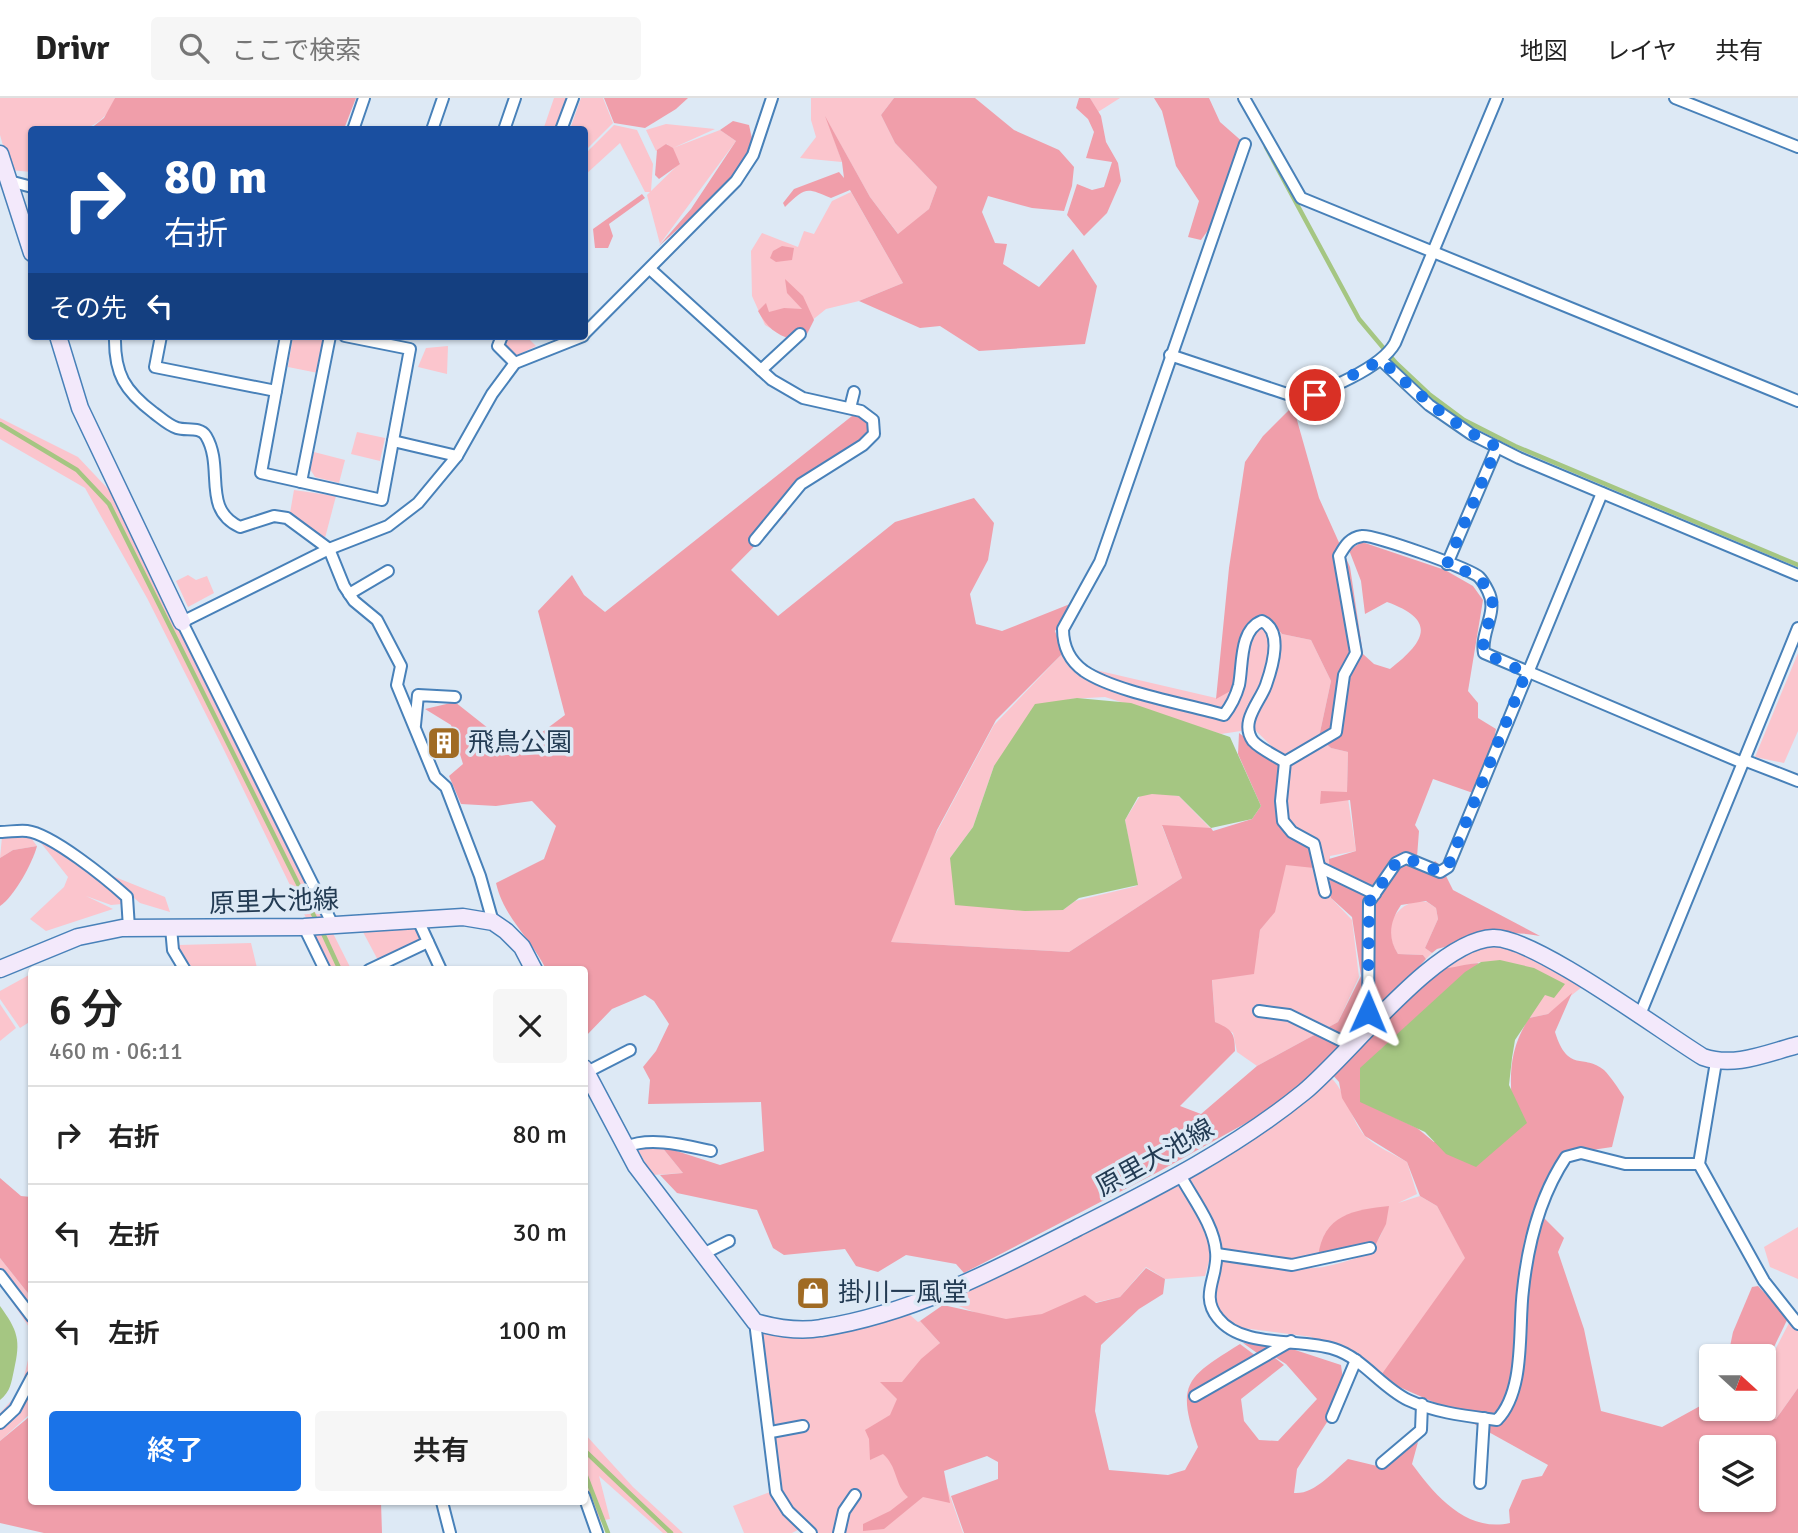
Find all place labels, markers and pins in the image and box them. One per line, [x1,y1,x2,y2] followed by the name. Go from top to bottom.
[1285,365,1345,425] pin
[425,724,463,762] building icon: 飛鳥公園
[468,727,572,759] place label: 飛鳥公園
[794,1274,832,1312] shop icon: 掛川一風堂
[838,1277,968,1309] place label: 掛川一風堂

